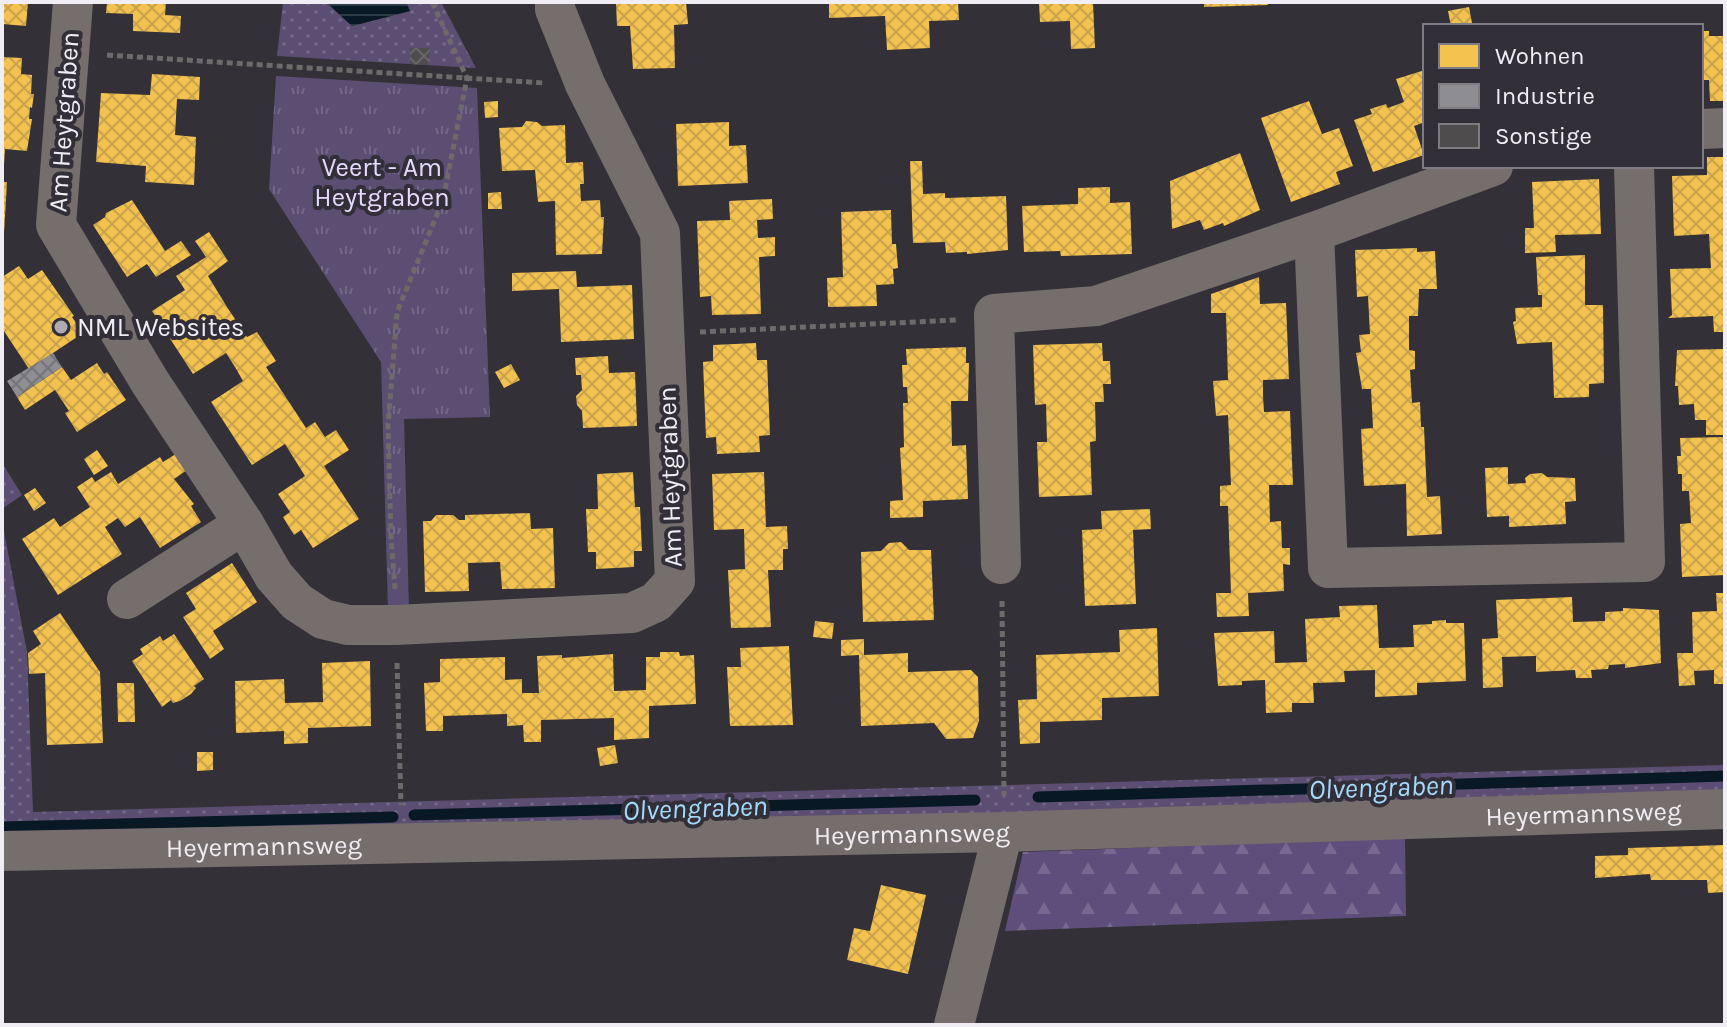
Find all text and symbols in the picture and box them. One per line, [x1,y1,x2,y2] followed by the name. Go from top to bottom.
[1423,24,1703,168] legend
[42,31,86,213] street label: Am Heytgraben
[1495,42,1585,70] text: Wohnen
[1495,82,1595,110] text: Industrie
[1495,122,1592,150] text: Sonstige
[314,152,450,213] park label: Veert - Am Heytgraben
[77,312,245,343] place label: NML Websites
[52,318,70,336] marker: NML Websites
[651,386,689,568] street label: Am Heytgraben
[1308,768,1454,806] water label: Olvengraben
[622,789,768,827] water label: Olvengraben
[1485,795,1682,832] street label: Heyermannsweg
[813,816,1011,851] street label: Heyermannsweg
[166,829,363,863] street label: Heyermannsweg

